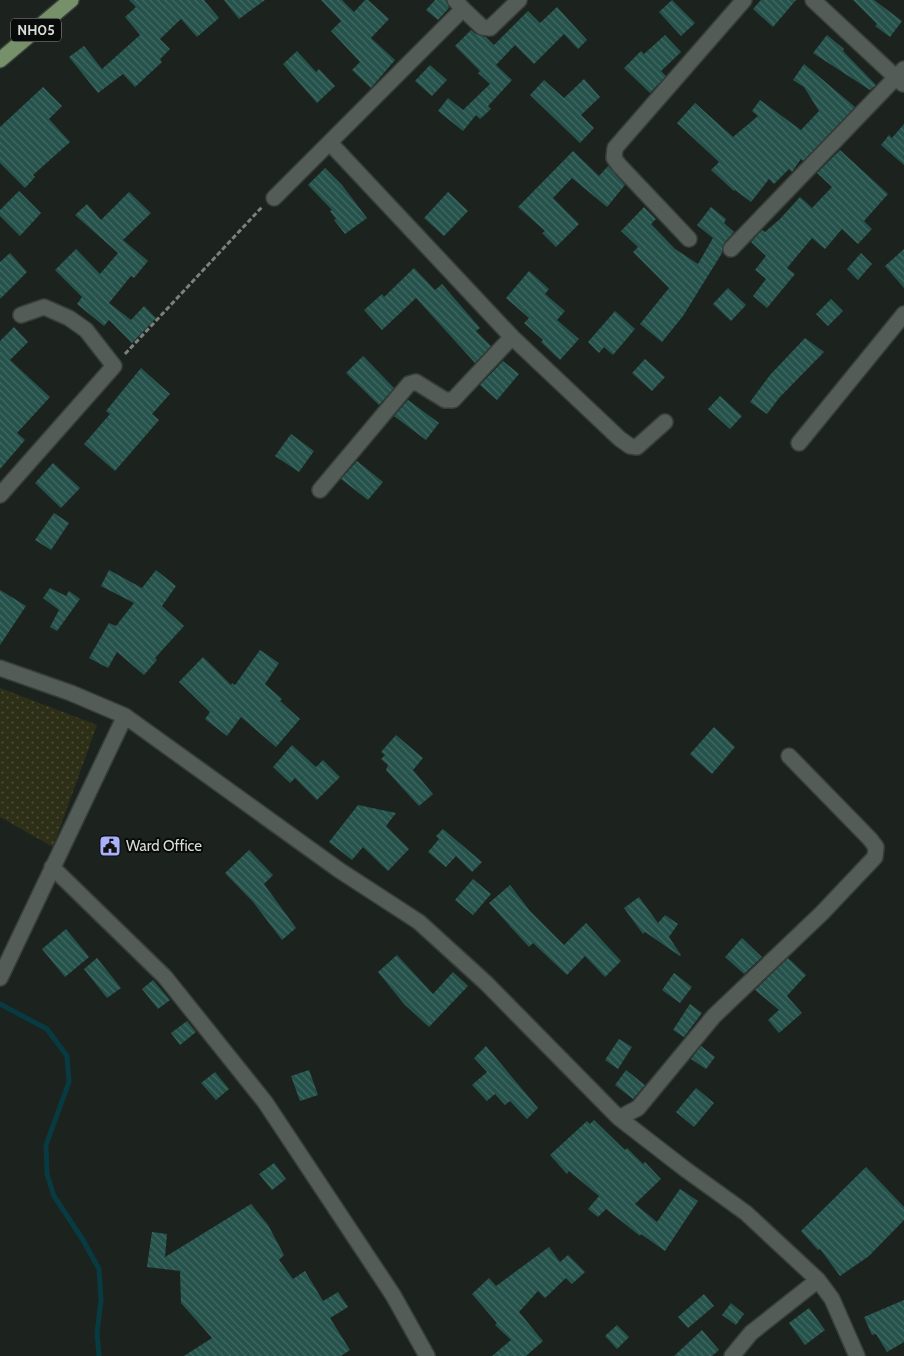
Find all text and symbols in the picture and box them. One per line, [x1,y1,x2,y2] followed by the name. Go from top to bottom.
[11,18,61,42] road number: NH05
[98,834,122,858] public building icon: Ward Office
[126,837,202,855] place label: Ward Office

